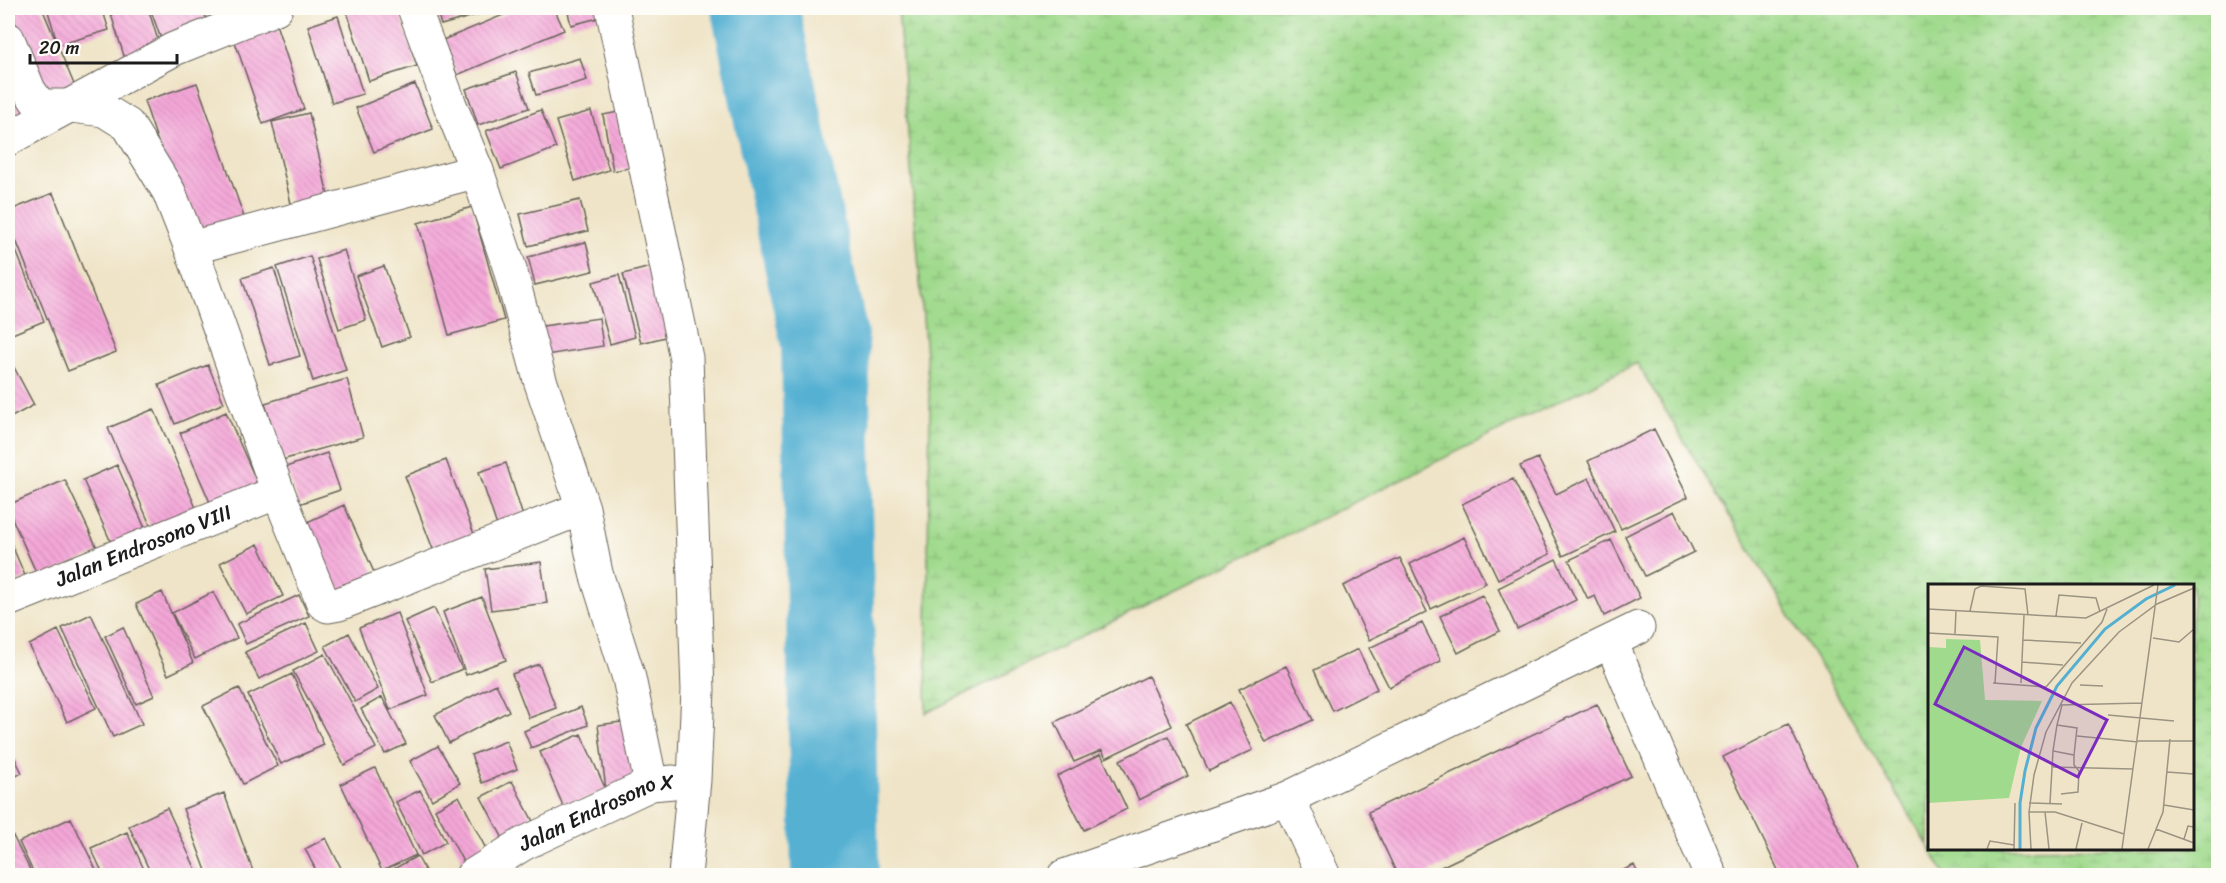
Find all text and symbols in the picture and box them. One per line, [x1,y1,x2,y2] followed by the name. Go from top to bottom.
[30,27,177,65] scale bar
[39,32,79,64] text: 20 m
[49,493,238,599] street label: Jalan Endrosono VIII
[1928,584,2193,850] inset map
[511,763,676,863] street label: Jalan Endrosono X

